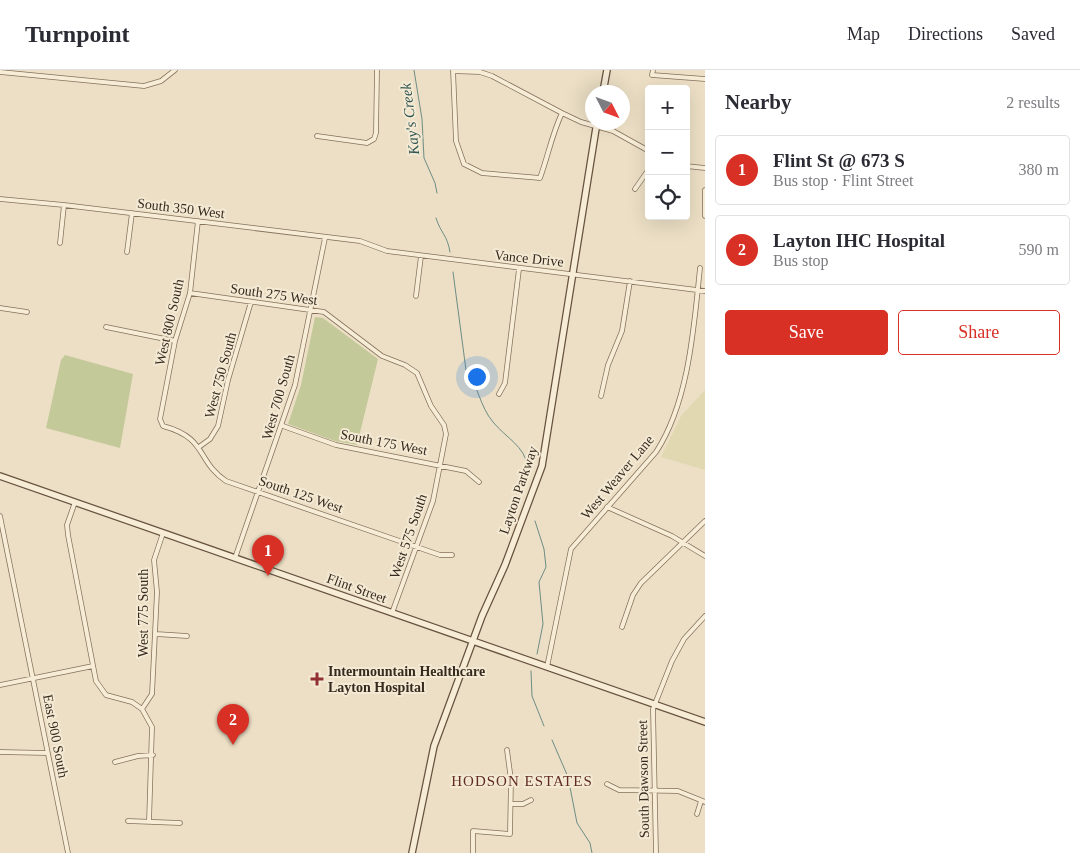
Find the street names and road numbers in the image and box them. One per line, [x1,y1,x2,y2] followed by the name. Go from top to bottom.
[136,196,226,221] street label: South 350 West
[494,247,564,270] street label: Vance Drive
[152,277,187,367] street label: West 800 South
[229,281,319,308] street label: South 275 West
[202,331,239,420] street label: West 750 South
[259,353,298,442] street label: West 700 South
[339,427,429,458] street label: South 175 West
[578,432,657,522] street label: West Weaver Lane
[496,444,541,536] street label: Layton Parkway
[257,473,345,516] street label: South 125 West
[387,492,430,580] street label: West 575 South
[136,569,151,657] street label: West 775 South
[325,571,389,606] street label: Flint Street
[40,693,71,779] street label: East 900 South
[635,720,652,838] street label: South Dawson Street

